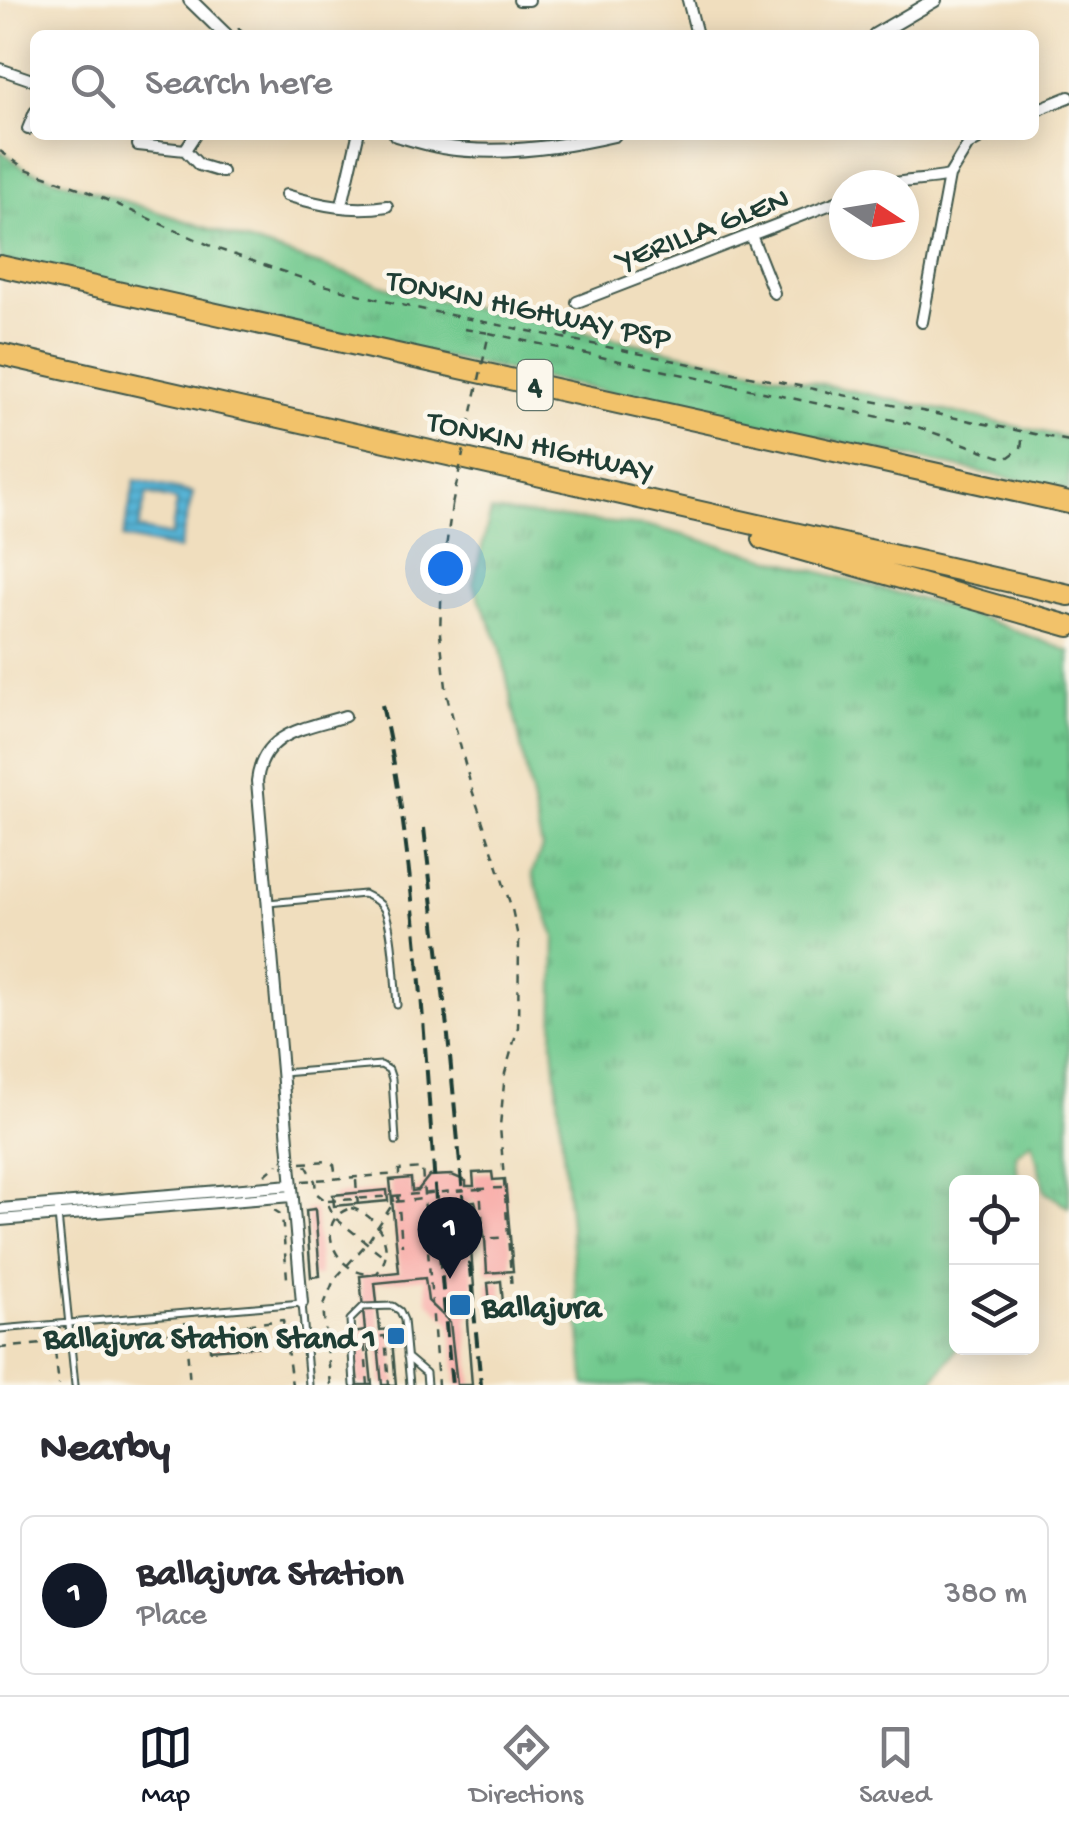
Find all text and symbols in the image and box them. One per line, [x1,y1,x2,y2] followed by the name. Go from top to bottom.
[30,30,1039,140] search box
[65,58,120,113] icon: search
[145,63,332,107] text: Search here
[829,170,919,260] north arrow
[609,181,795,283] street label: YERILLA GLEN
[381,263,674,361] street label: TONKIN HIGHWAY PSP
[518,360,552,410] road number: 4
[421,404,657,493] street label: TONKIN HIGHWAY
[420,543,471,594] your location
[949,1175,1039,1355] map controls
[949,1175,1039,1265] button: locate
[418,1196,482,1279] pin: 1
[949,1265,1039,1355] button: layers
[481,1291,604,1329] place label: Ballajura
[447,1292,473,1318] marker: Ballajura
[43,1322,376,1360] place label: Ballajura Station Stand 1
[385,1325,407,1347] marker: Ballajura Station Stand 1
[40,1426,170,1475] text: Nearby
[137,1554,404,1598] text: Ballajura Station
[68,1576,81,1614] text: 1
[944,1576,1027,1614] text: 380 m
[137,1598,207,1636] text: Place
[138,1720,193,1813] tab: Map
[469,1720,583,1813] tab: Directions
[859,1720,931,1813] tab: Saved

